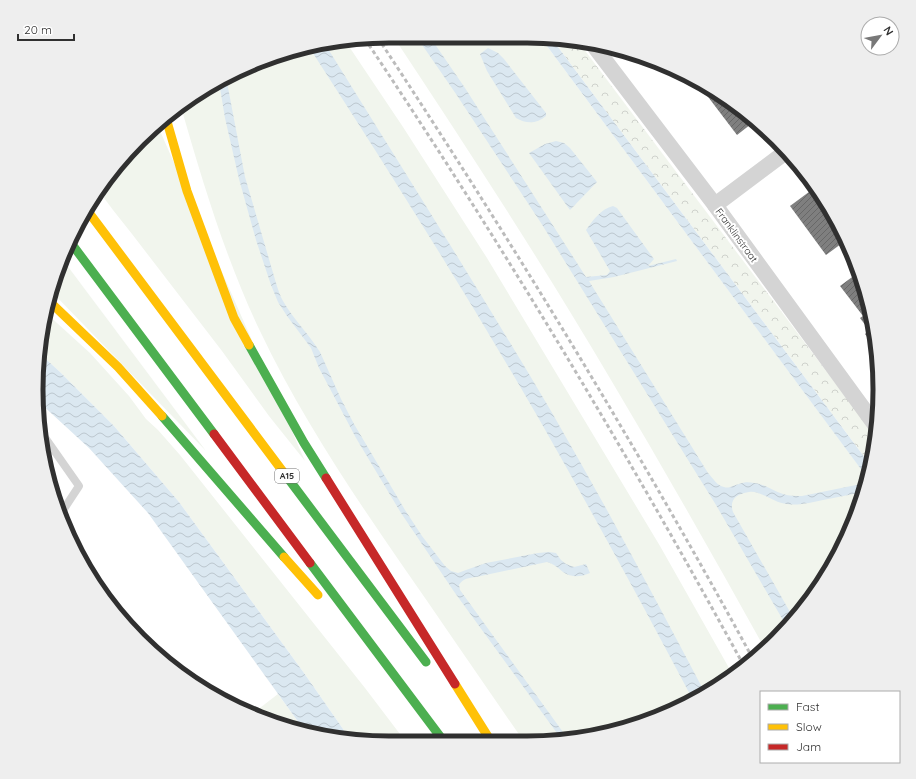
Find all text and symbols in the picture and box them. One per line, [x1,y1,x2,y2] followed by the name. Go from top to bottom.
[18,16,74,42] scale bar
[860,16,900,56] north arrow
[24,22,52,37] text: 20 m
[880,24,897,38] text: N
[713,206,761,266] street label: Franklinstraat
[275,469,299,483] road number: A15
[760,691,900,763] legend
[796,699,820,714] text: Fast
[796,719,822,734] text: Slow
[796,739,821,754] text: Jam

